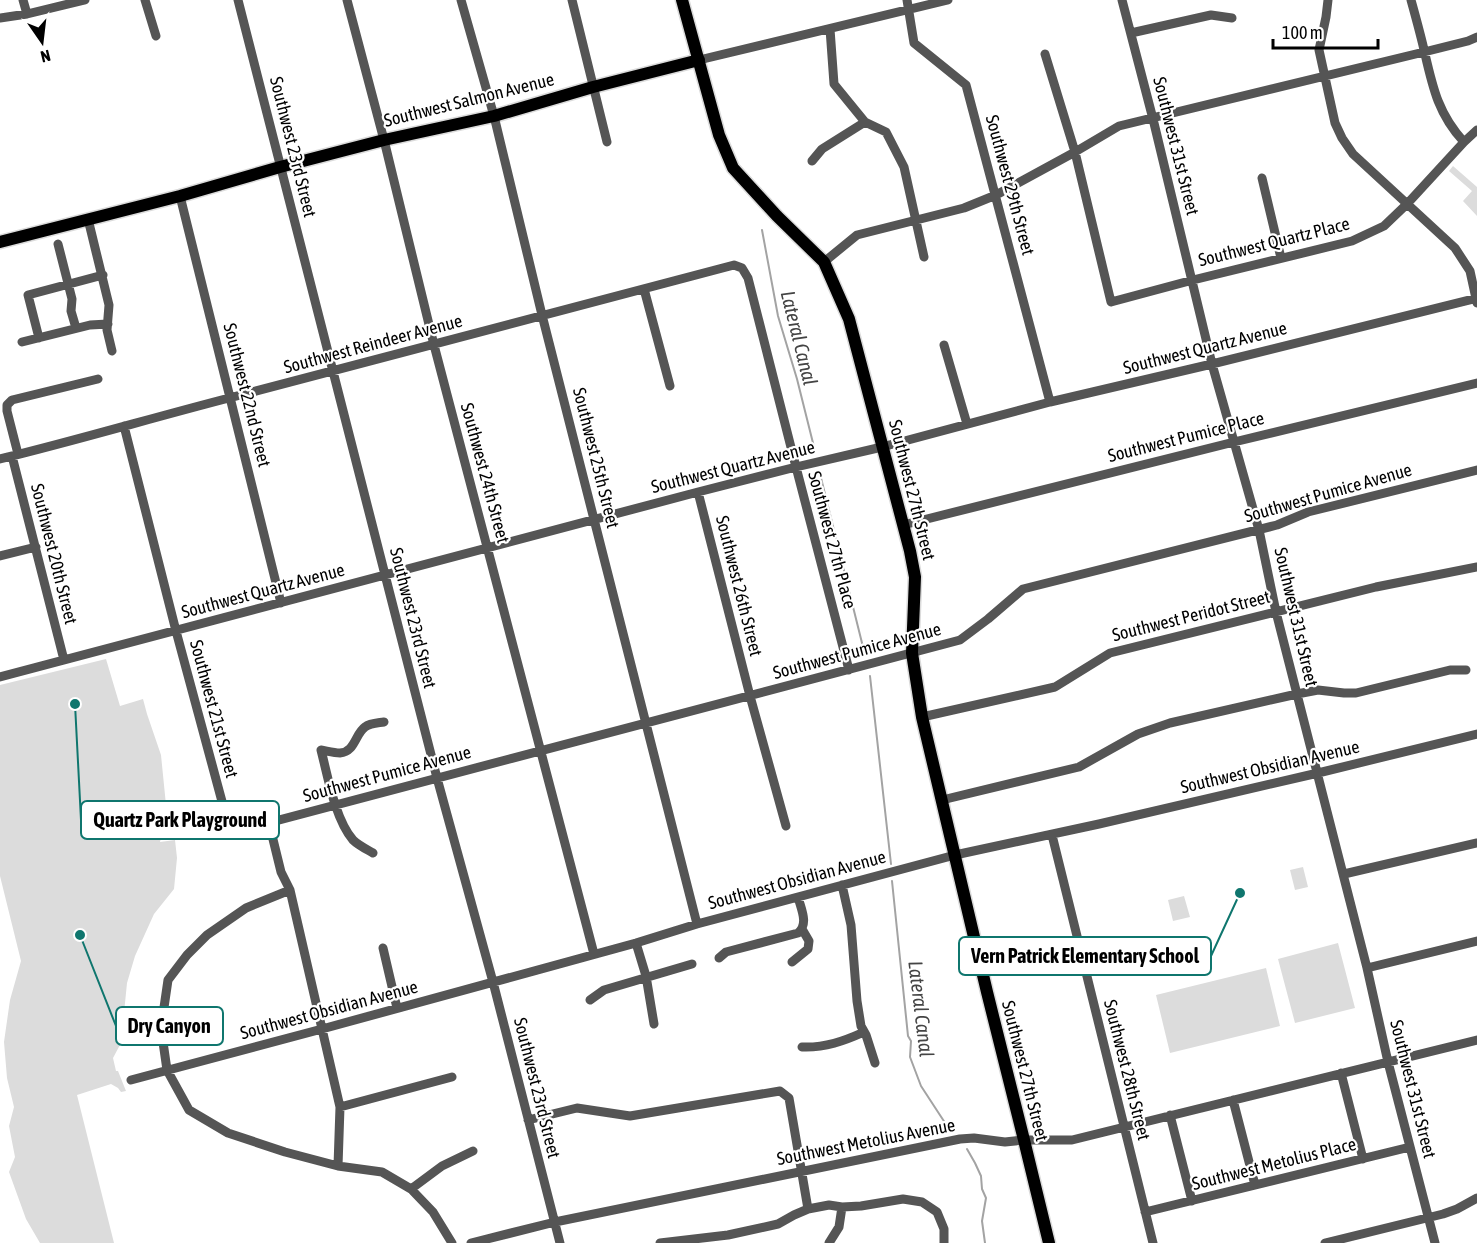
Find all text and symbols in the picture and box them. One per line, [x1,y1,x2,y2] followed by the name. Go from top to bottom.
[12,12,72,72] north arrow
[1273,12,1378,50] scale bar
[1282,22,1323,43] text: 100 m
[39,47,52,66] text: N
[382,68,556,131] street label: Southwest Salmon Avenue
[266,74,321,219] street label: Southwest 23rd Street
[1149,75,1204,217] street label: Southwest 31st Street
[982,113,1039,257] street label: Southwest 29th Street
[1196,213,1352,270] street label: Southwest Quartz Place
[777,288,822,388] water label: Lateral Canal
[281,310,464,377] street label: Southwest Reindeer Avenue
[1121,317,1289,378] street label: Southwest Quartz Avenue
[219,321,276,469] street label: Southwest 22nd Street
[569,385,624,530] street label: Southwest 25th Street
[457,401,514,545] street label: Southwest 24th Street
[1106,407,1266,466] street label: Southwest Pumice Place
[885,417,940,562] street label: Southwest 27th Street
[649,436,817,497] street label: Southwest Quartz Avenue
[1242,459,1414,526] street label: Southwest Pumice Avenue
[804,469,861,611] street label: Southwest 27th Place
[27,481,82,626] street label: Southwest 20th Street
[712,513,767,658] street label: Southwest 26th Street
[386,545,441,690] street label: Southwest 23rd Street
[1270,545,1323,688] street label: Southwest 31st Street
[179,559,347,622] street label: Southwest Quartz Avenue
[1110,586,1272,645] street label: Southwest Peridot Street
[771,618,943,683] street label: Southwest Pumice Avenue
[186,638,243,780] street label: Southwest 21st Street
[1178,736,1361,797] street label: Southwest Obsidian Avenue
[301,741,473,806] street label: Southwest Pumice Avenue
[81,801,279,839] callout: Quartz Park Playground
[93,808,267,831] text: Quartz Park Playground
[706,846,888,913] street label: Southwest Obsidian Avenue
[959,937,1211,975] callout: Vern Patrick Elementary School
[970,944,1200,967] text: Vern Patrick Elementary School
[904,959,939,1058] water label: Lateral Canal
[238,976,420,1043] street label: Southwest Obsidian Avenue
[1100,997,1155,1142] street label: Southwest 28th Street
[998,998,1053,1143] street label: Southwest 27th Street
[116,1007,223,1045] callout: Dry Canyon
[127,1014,211,1037] text: Dry Canyon
[510,1015,565,1160] street label: Southwest 23rd Street
[1386,1018,1441,1160] street label: Southwest 31st Street
[775,1114,957,1169] street label: Southwest Metolius Avenue
[1190,1133,1358,1194] street label: Southwest Metolius Place

